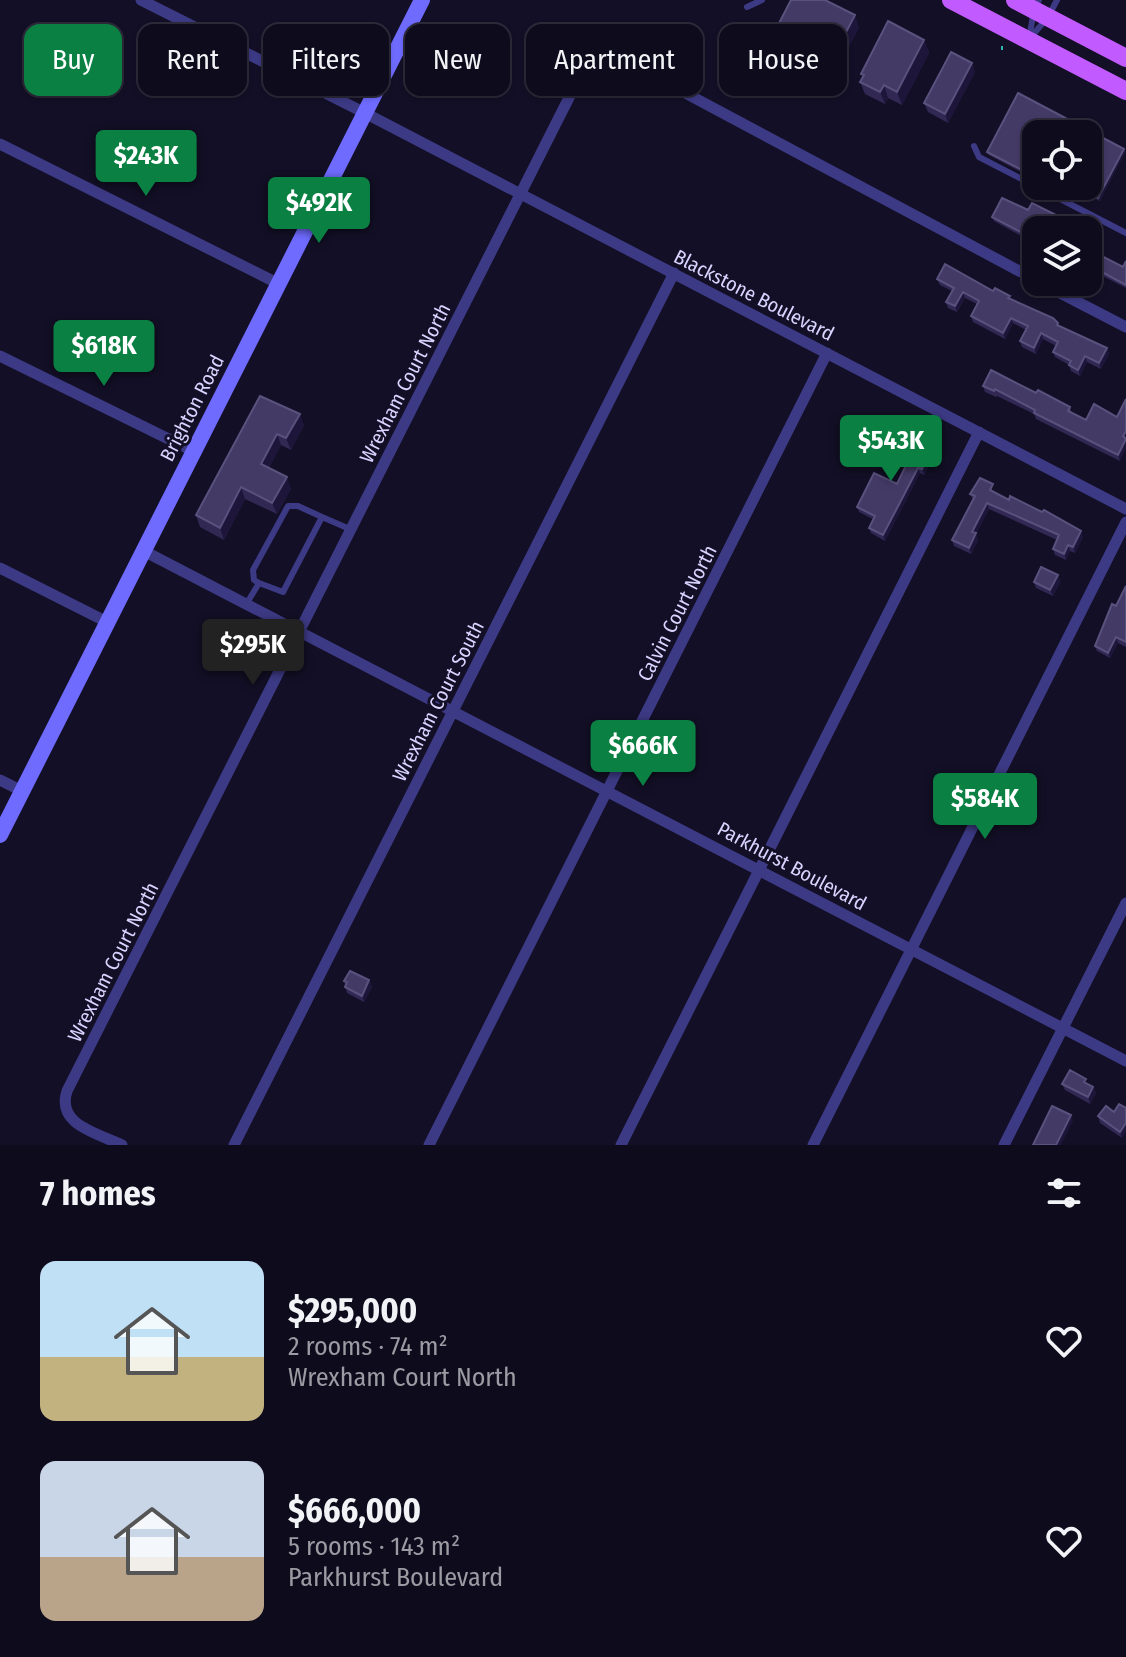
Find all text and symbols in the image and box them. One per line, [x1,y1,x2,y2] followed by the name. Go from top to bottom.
[24,24,122,96] chip: Buy
[138,24,247,96] chip: Rent
[263,24,389,96] chip: Filters
[405,24,510,96] chip: New
[526,24,703,96] chip: Apartment
[719,24,847,96] chip: House
[1022,120,1102,296] map controls
[1022,120,1102,200] button: locate
[90,130,202,198] pin: $243K
[114,140,178,171] text: $243K
[263,177,375,245] pin: $492K
[286,187,352,218] text: $492K
[1022,216,1102,296] button: layers
[670,244,838,346] street label: Blackstone Boulevard
[354,299,456,467] street label: Wrexham Court North
[48,320,160,388] pin: $618K
[71,330,137,361] text: $618K
[155,351,229,465] street label: Brighton Road
[835,415,947,483] pin: $543K
[858,425,924,456] text: $543K
[632,541,722,685] street label: Calvin Court North
[387,617,489,785] street label: Wrexham Court South
[197,619,309,687] pin: $295K
[220,629,286,660] text: $295K
[587,720,699,788] pin: $666K
[609,730,677,761] text: $666K
[929,773,1041,841] pin: $584K
[951,783,1019,814] text: $584K
[713,817,871,915] street label: Parkhurst Boulevard
[62,878,164,1046] street label: Wrexham Court North
[1042,1171,1086,1215] icon: filters
[40,1173,156,1214] text: 7 homes
[288,1290,417,1331] text: $295,000
[104,1293,200,1389] icon: home
[1042,1319,1086,1363] icon: heart
[288,1331,448,1362] text: 2 rooms · 74 m²
[288,1362,517,1393] text: Wrexham Court North
[288,1490,421,1531] text: $666,000
[104,1493,200,1589] icon: home
[1042,1519,1086,1563] icon: heart
[288,1531,460,1562] text: 5 rooms · 143 m²
[288,1562,503,1593] text: Parkhurst Boulevard

